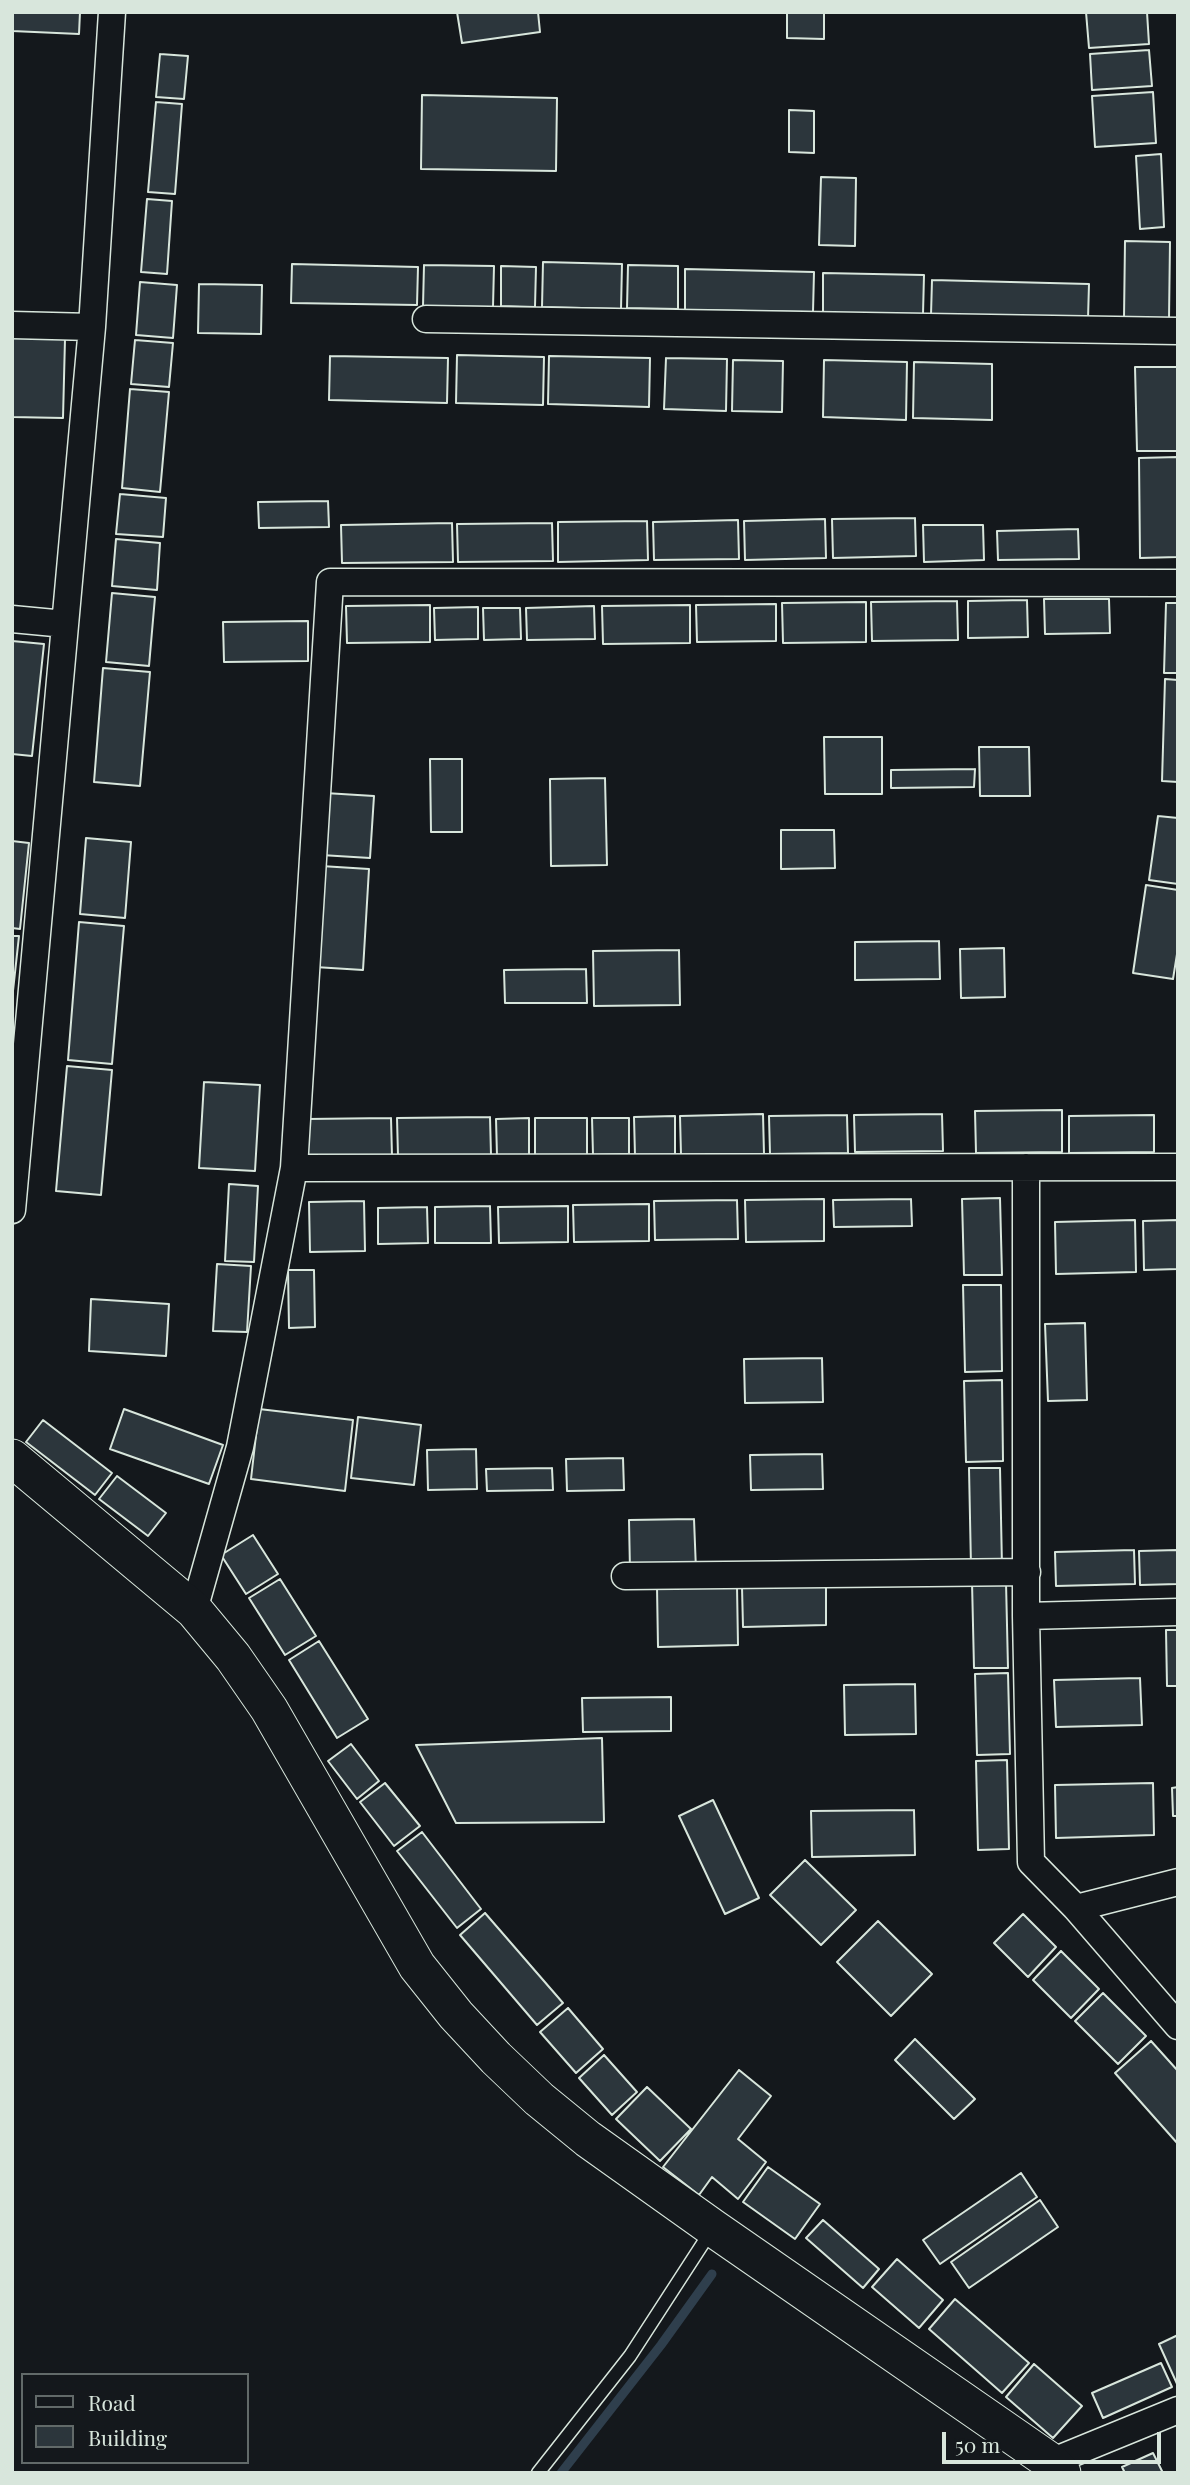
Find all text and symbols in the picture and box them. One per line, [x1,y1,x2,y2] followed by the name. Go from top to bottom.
[21,2373,248,2464] legend
[88,2388,136,2416] text: Road
[945,2418,1164,2462] scale bar
[88,2423,167,2451] text: Building
[955,2430,1000,2458] text: 50 m

